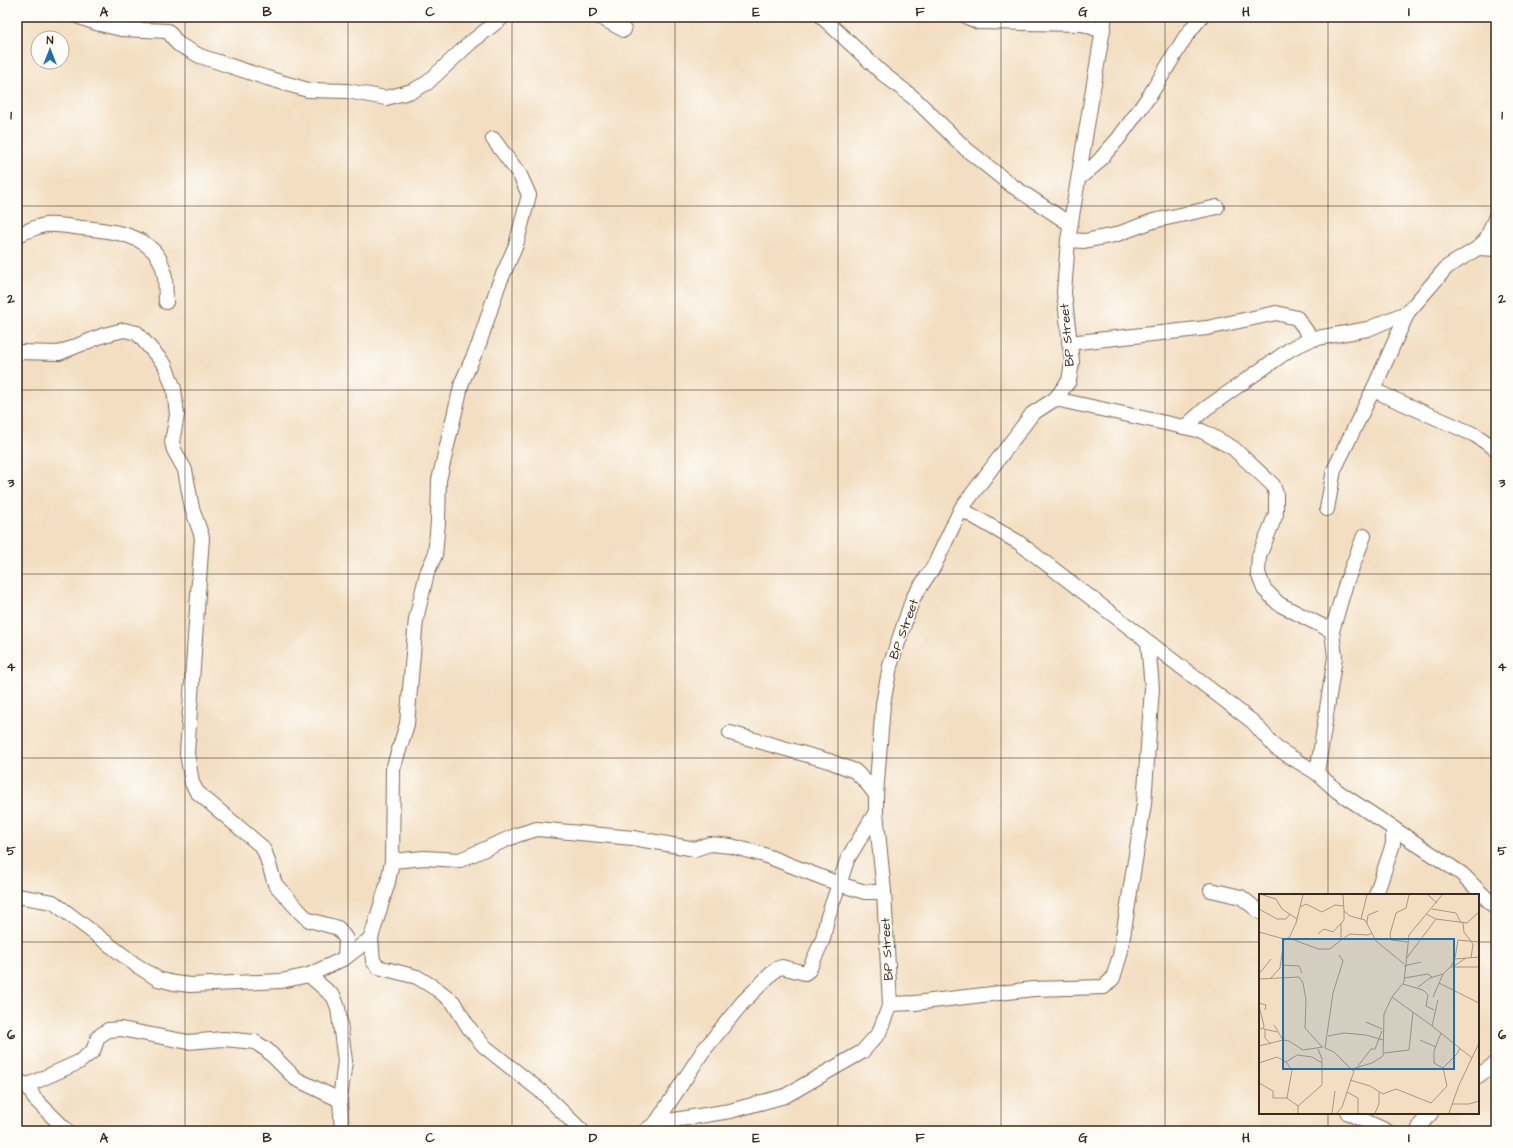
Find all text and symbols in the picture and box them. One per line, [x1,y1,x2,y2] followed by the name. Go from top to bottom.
[100,3,109,21] text: A
[262,3,272,21] text: B
[425,3,435,21] text: C
[589,3,598,21] text: D
[752,3,760,21] text: E
[915,3,925,21] text: F
[1078,3,1088,21] text: G
[1242,3,1250,21] text: H
[1408,3,1410,21] text: I
[30,30,70,70] north arrow
[47,33,54,48] text: N
[10,106,12,124] text: 1
[1501,106,1503,124] text: 1
[6,290,15,308] text: 2
[1497,290,1506,308] text: 2
[1055,302,1079,367] street label: BP Street
[7,474,15,492] text: 3
[1498,474,1506,492] text: 3
[885,596,923,662] street label: BP Street
[7,658,16,676] text: 4
[1498,658,1507,676] text: 4
[6,842,16,860] text: 5
[1497,842,1507,860] text: 5
[1259,894,1479,1114] inset map
[876,916,898,981] street label: BP Street
[7,1026,16,1044] text: 6
[1498,1026,1507,1044] text: 6
[100,1129,109,1147] text: A
[262,1129,272,1147] text: B
[425,1129,435,1147] text: C
[589,1129,598,1147] text: D
[752,1129,760,1147] text: E
[915,1129,925,1147] text: F
[1078,1129,1088,1147] text: G
[1242,1129,1250,1147] text: H
[1408,1129,1410,1147] text: I

